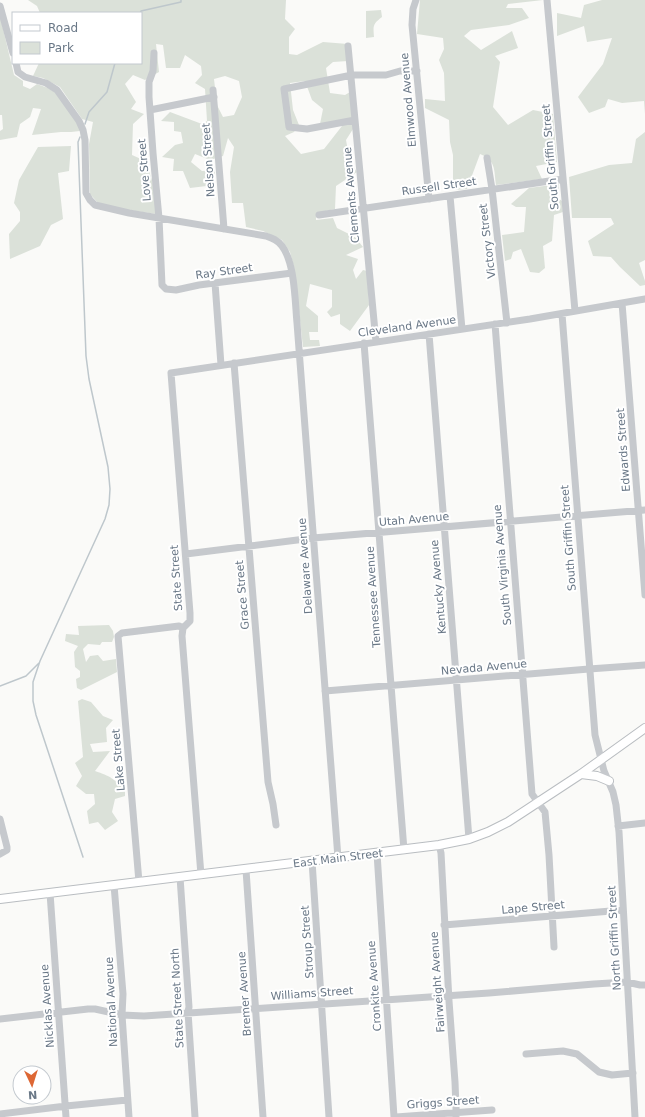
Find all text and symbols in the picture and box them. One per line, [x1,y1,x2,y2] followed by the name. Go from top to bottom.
[12,12,142,64] legend
[48,21,78,35] text: Road
[48,41,74,55] text: Park
[398,52,419,148] street label: Elmwood Avenue
[539,103,562,210] street label: South Griffin Street
[199,122,218,198] street label: Nelson Street
[135,137,154,202] street label: Love Street
[341,146,362,244] street label: Clements Avenue
[401,175,478,198] street label: Russell Street
[476,202,499,279] street label: Victory Street
[195,261,254,282] street label: Ray Street
[357,313,457,340] street label: Cleveland Avenue
[614,407,633,492] street label: Edwards Street
[558,484,579,591] street label: South Griffin Street
[491,504,514,626] street label: South Virginia Avenue
[378,510,450,529] street label: Utah Avenue
[296,517,315,614] street label: Delaware Avenue
[428,539,449,635] street label: Kentucky Avenue
[168,544,185,611] street label: State Street
[363,546,384,649] street label: Tennessee Avenue
[233,559,252,630] street label: Grace Street
[440,657,528,678] street label: Nevada Avenue
[109,728,128,792] street label: Lake Street
[292,846,384,870] street label: East Main Street
[605,885,624,991] street label: North Griffin Street
[501,898,566,917] street label: Lape Street
[298,904,317,979] street label: Stroup Street
[427,931,448,1033] street label: Fairweight Avenue
[365,940,384,1032] street label: Cronkite Avenue
[168,948,187,1048] street label: State Street North
[235,951,254,1037] street label: Bremer Avenue
[103,956,120,1047] street label: National Avenue
[38,964,57,1048] street label: Nicklas Avenue
[270,984,355,1003] street label: Williams Street
[12,1065,52,1105] north arrow
[28,1088,38,1101] text: N
[406,1093,480,1112] street label: Griggs Street

